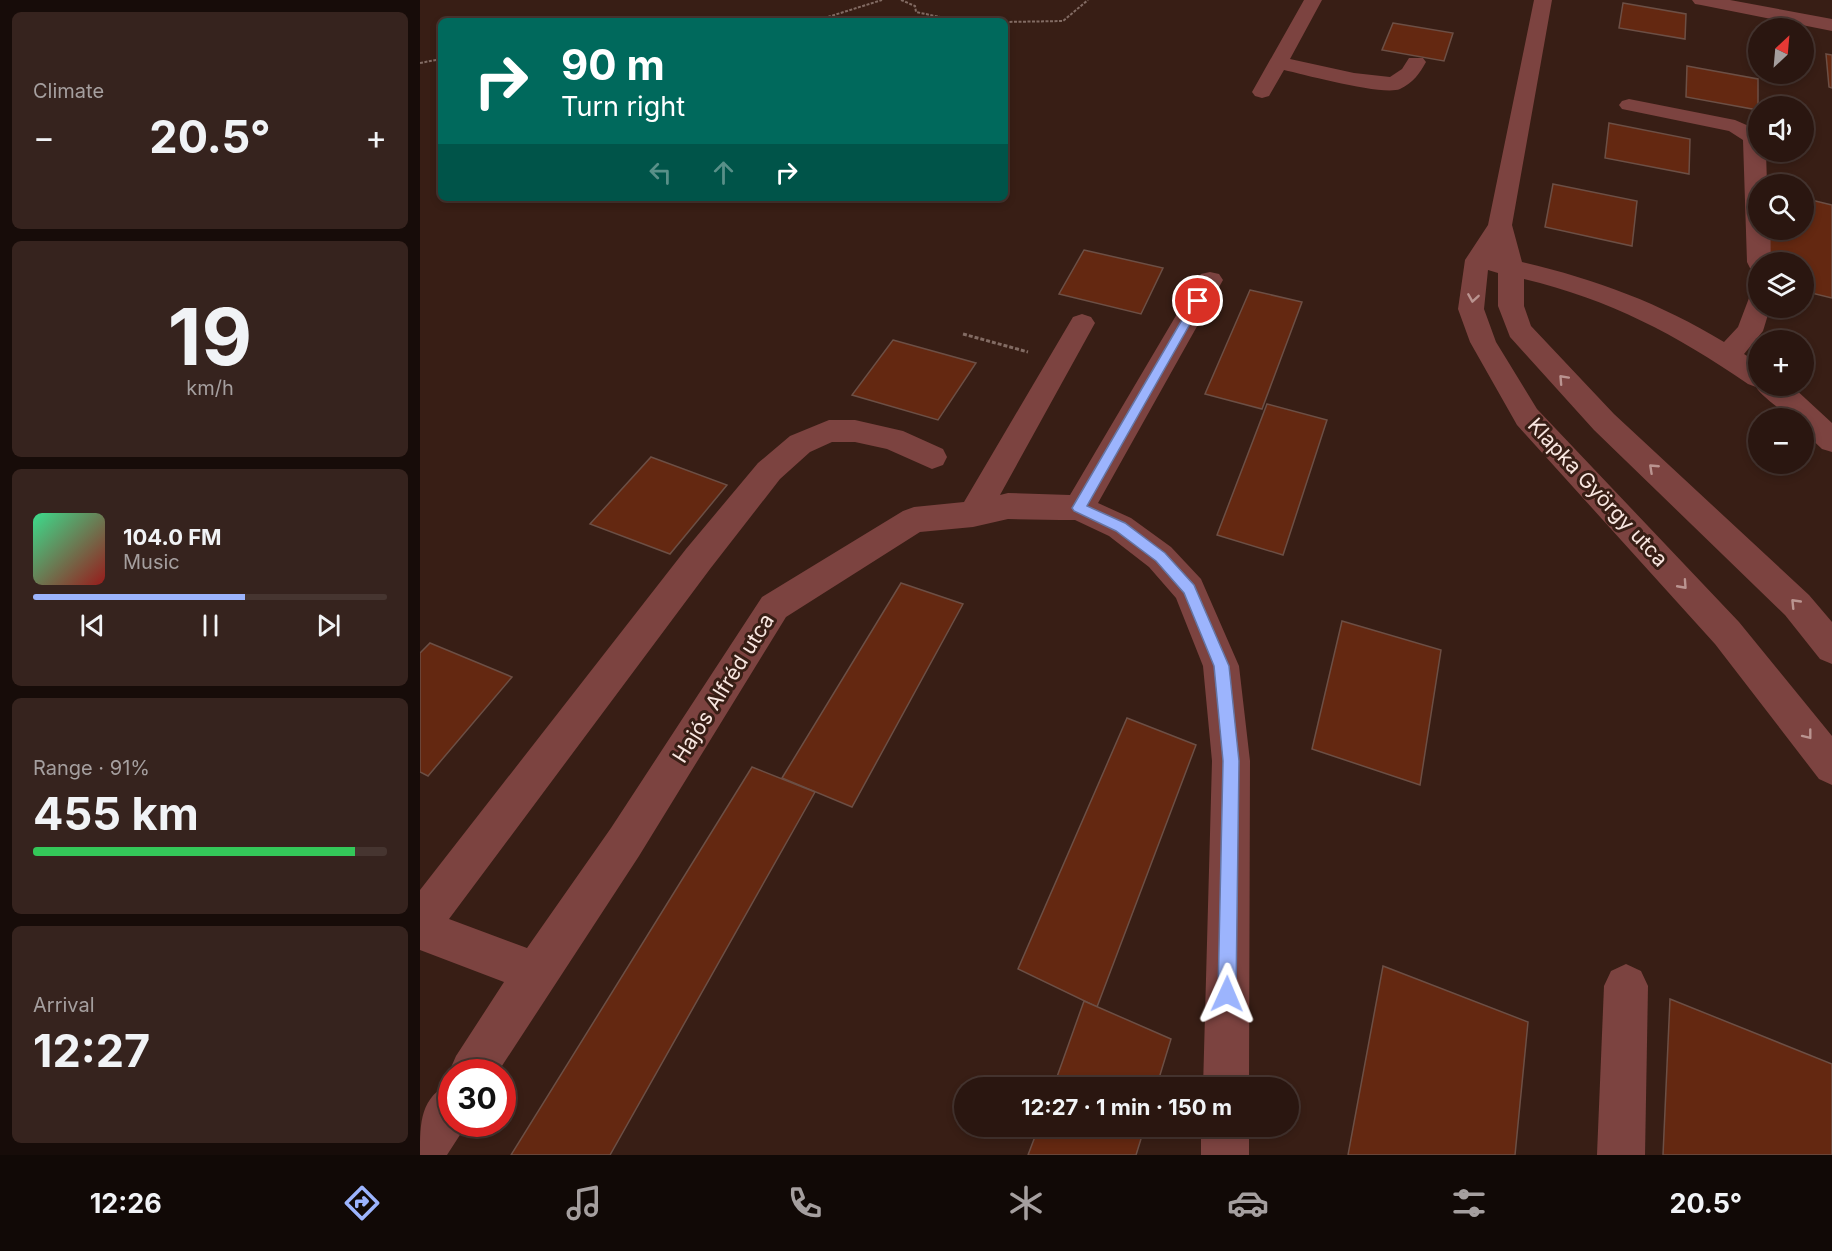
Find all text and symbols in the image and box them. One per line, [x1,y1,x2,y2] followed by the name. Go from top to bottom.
[1748,18,1814,84] north arrow
[1748,18,1814,474] map controls
[561,39,665,90] text: 90 m
[462,42,540,120] icon: right
[33,79,104,103] text: Climate
[561,90,685,123] text: Turn right
[1748,96,1814,162] button: sound
[149,109,271,164] text: 20.5°
[33,117,55,157] text: −
[365,117,387,157] text: +
[644,156,677,189] icon: left
[707,156,740,189] icon: ahead
[770,156,803,189] icon: right
[1748,174,1814,240] button: search
[1748,252,1814,318] button: layers
[1172,275,1223,326] pin
[1181,284,1214,317] icon: arrive
[168,289,252,384] text: 19
[1467,292,1480,302] one-way arrow
[1748,330,1814,396] button: +
[1560,375,1571,386] one-way arrow
[186,376,234,400] text: km/h
[1748,408,1814,474] button: −
[1523,413,1673,571] street label: Klapka György utca
[1650,465,1661,476] one-way arrow
[123,524,222,550] text: 104.0 FM
[123,550,180,574] text: Music
[1676,578,1687,589] one-way arrow
[1791,599,1802,610] one-way arrow
[76,609,109,642] icon: previous
[194,609,227,642] icon: pause
[312,609,345,642] icon: next
[667,609,779,767] street label: Hajós Alfréd utca
[1800,728,1811,739] one-way arrow
[33,756,150,780] text: Range · 91%
[33,786,199,841] text: 455 km
[1195,962,1259,1026] position arrow
[33,993,95,1017] text: Arrival
[33,1023,150,1078] text: 12:27
[438,1059,516,1137] speed limit sign: 30
[1021,1094,1232,1120] text: 12:27 · 1 min · 150 m
[341,1182,383,1224] icon: directions
[563,1182,605,1224] icon: music
[784,1182,826,1224] icon: phone
[1005,1182,1047,1224] icon: climate
[1227,1182,1269,1224] icon: car
[1448,1182,1490,1224] icon: filters
[90,1187,162,1220] text: 12:26
[1669,1187,1742,1220] text: 20.5°

